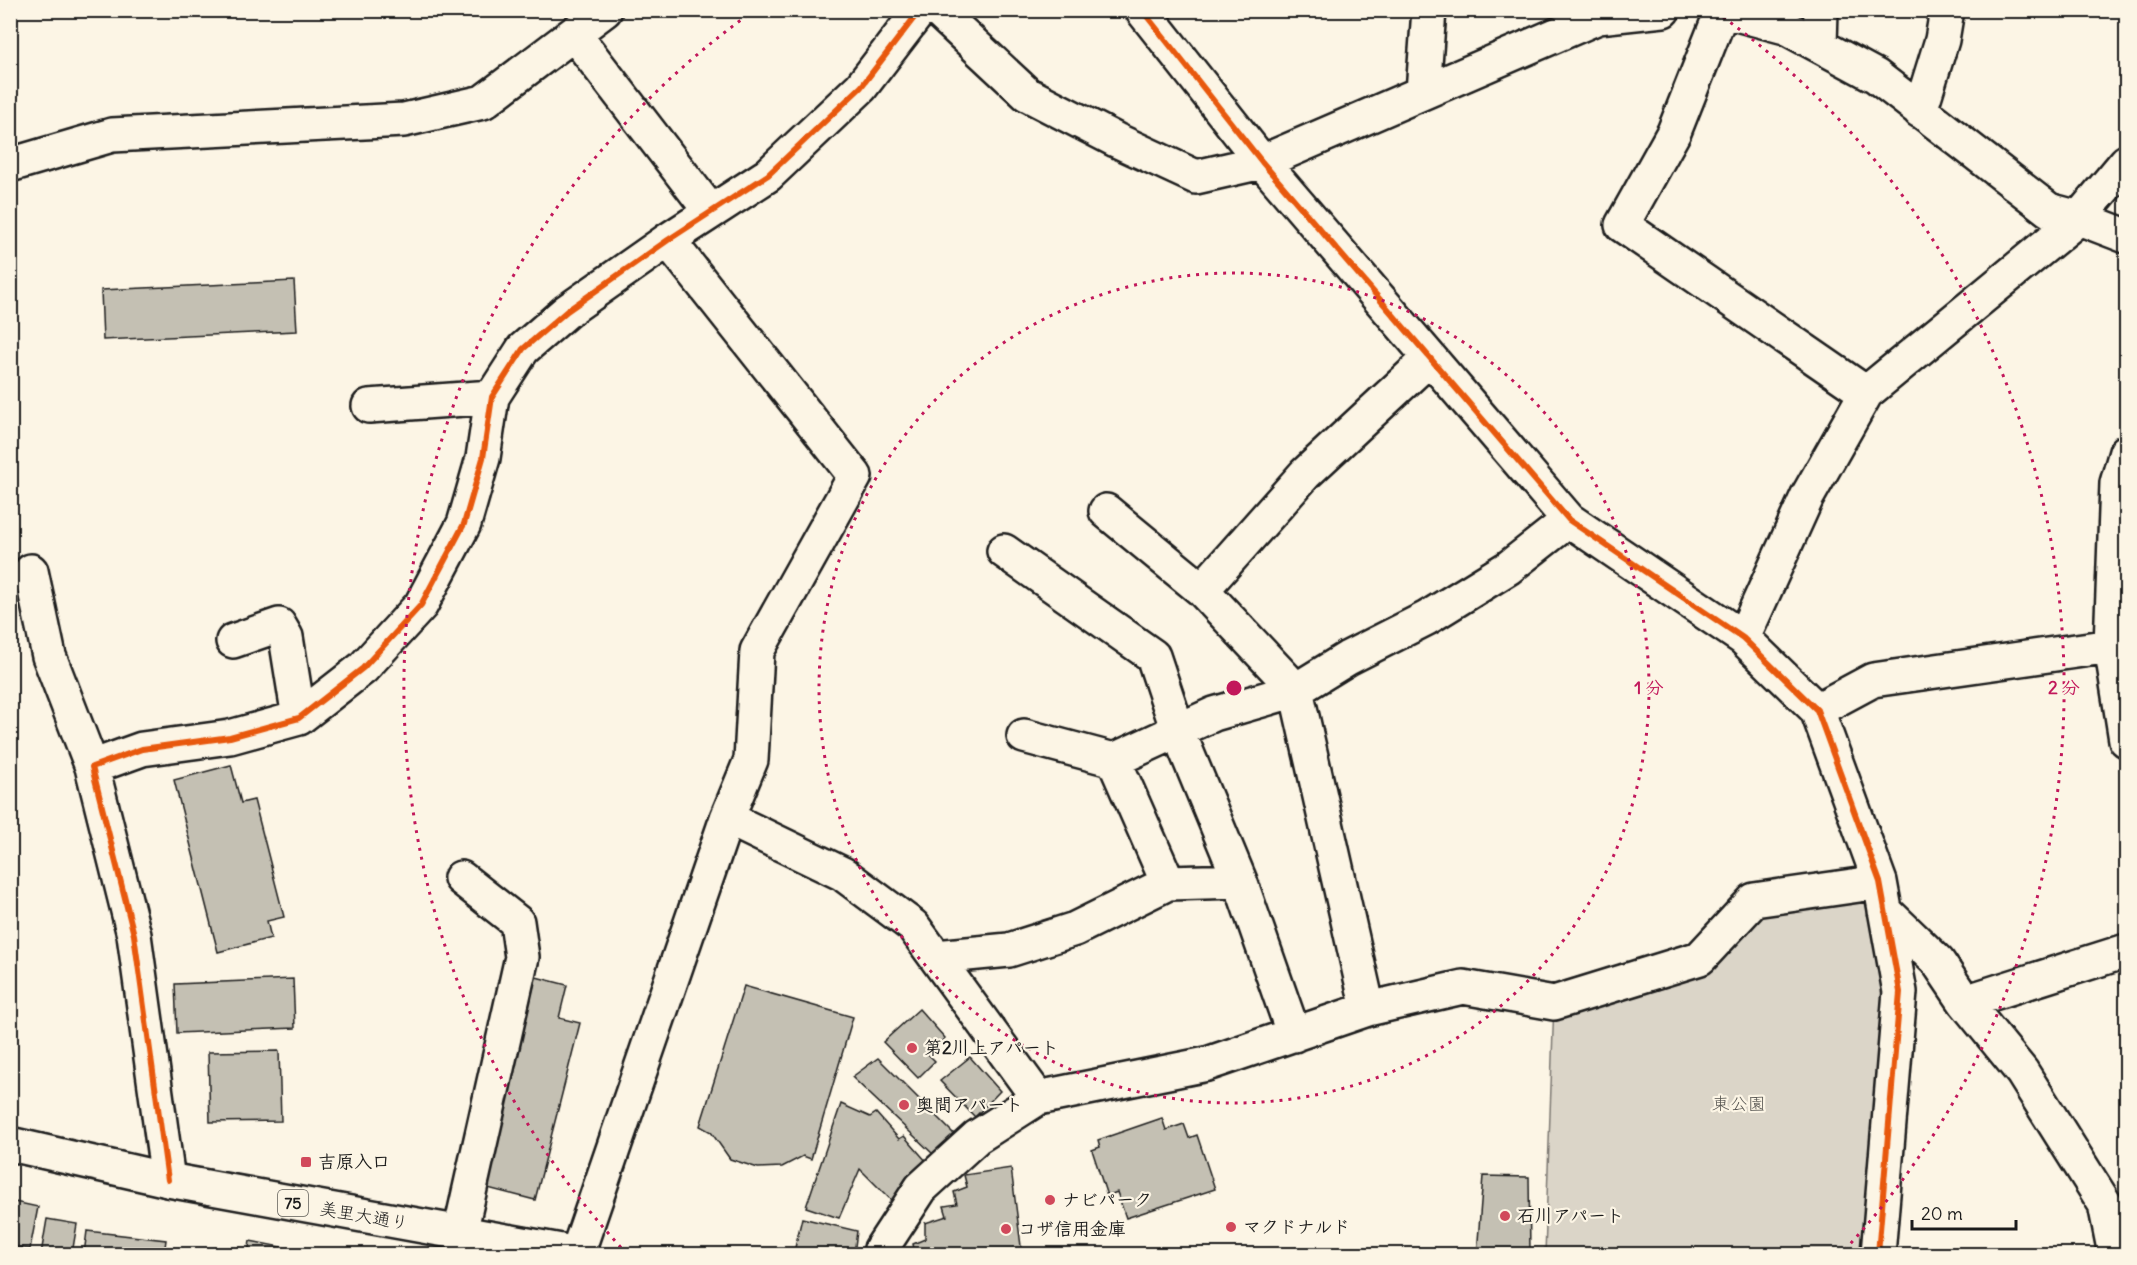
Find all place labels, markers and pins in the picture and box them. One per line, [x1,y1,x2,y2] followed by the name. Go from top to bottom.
[1224,678,1244,698] centre of rings
[924,1036,1059,1059] place label: 第2川上アパート
[905,1041,919,1055] marker: 第2川上アパート
[916,1093,1023,1116] place label: 奥間アパート
[897,1098,911,1112] marker: 奥間アパート
[318,1150,390,1173] place label: 吉原入口
[299,1155,313,1169] marker: 吉原入口
[1062,1188,1152,1211] place label: ナビパーク
[1043,1193,1057,1207] marker: ナビパーク
[1517,1204,1624,1227] place label: 石川アパート
[1498,1209,1512,1223] marker: 石川アパート
[1243,1215,1350,1238] place label: マクドナルド
[1018,1217,1126,1240] place label: コザ信用金庫
[1224,1220,1238,1234] marker: マクドナルド
[999,1222,1013,1236] marker: コザ信用金庫

